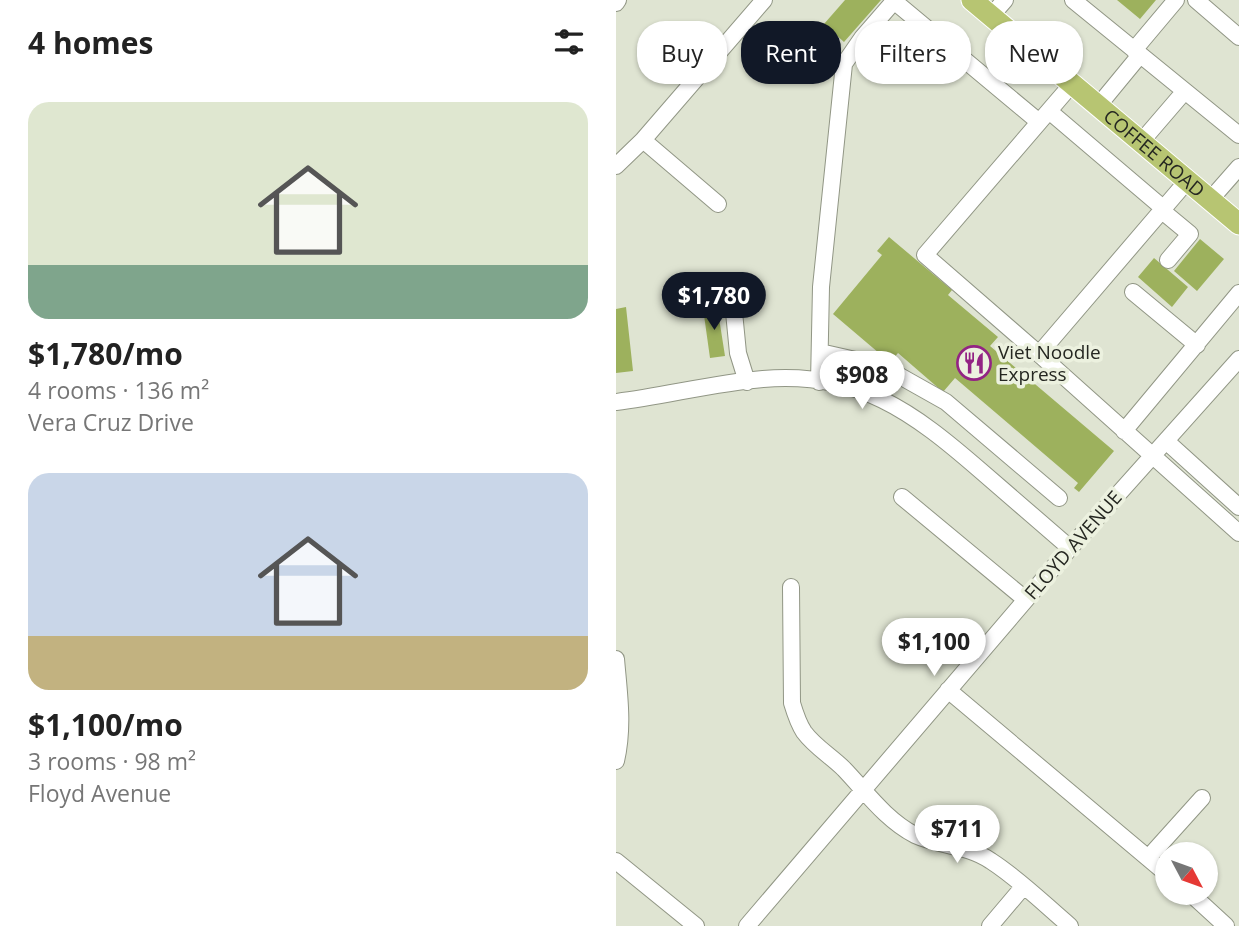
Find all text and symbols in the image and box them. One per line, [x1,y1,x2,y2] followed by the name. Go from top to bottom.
[637,21,727,84] chip: Buy
[741,21,841,84] chip: Rent
[855,21,971,84] chip: Filters
[985,21,1083,84] chip: New
[28,22,153,63] text: 4 homes
[550,23,588,61] icon: filters
[1098,103,1210,203] street label: COFFEE ROAD
[245,147,371,273] icon: home
[657,272,771,332] pin: $1,780
[678,279,750,311] text: $1,780
[28,333,183,374] text: $1,780/mo
[998,339,1101,387] place label: Viet Noodle Express
[955,344,993,382] restaurant icon: Viet Noodle Express
[821,352,903,411] pin: $908
[836,358,888,390] text: $908
[28,374,209,406] text: 4 rooms · 136 m²
[28,406,194,438] text: Vera Cruz Drive
[1018,485,1128,605] street label: FLOYD AVENUE
[245,518,371,644] icon: home
[877,618,991,678] pin: $1,100
[898,625,970,657] text: $1,100
[28,704,183,745] text: $1,100/mo
[28,745,196,777] text: 3 rooms · 98 m²
[28,777,171,809] text: Floyd Avenue
[916,806,998,865] pin: $711
[931,812,983,844] text: $711
[1155,842,1218,905] north arrow
[1155,842,1218,905] map controls

